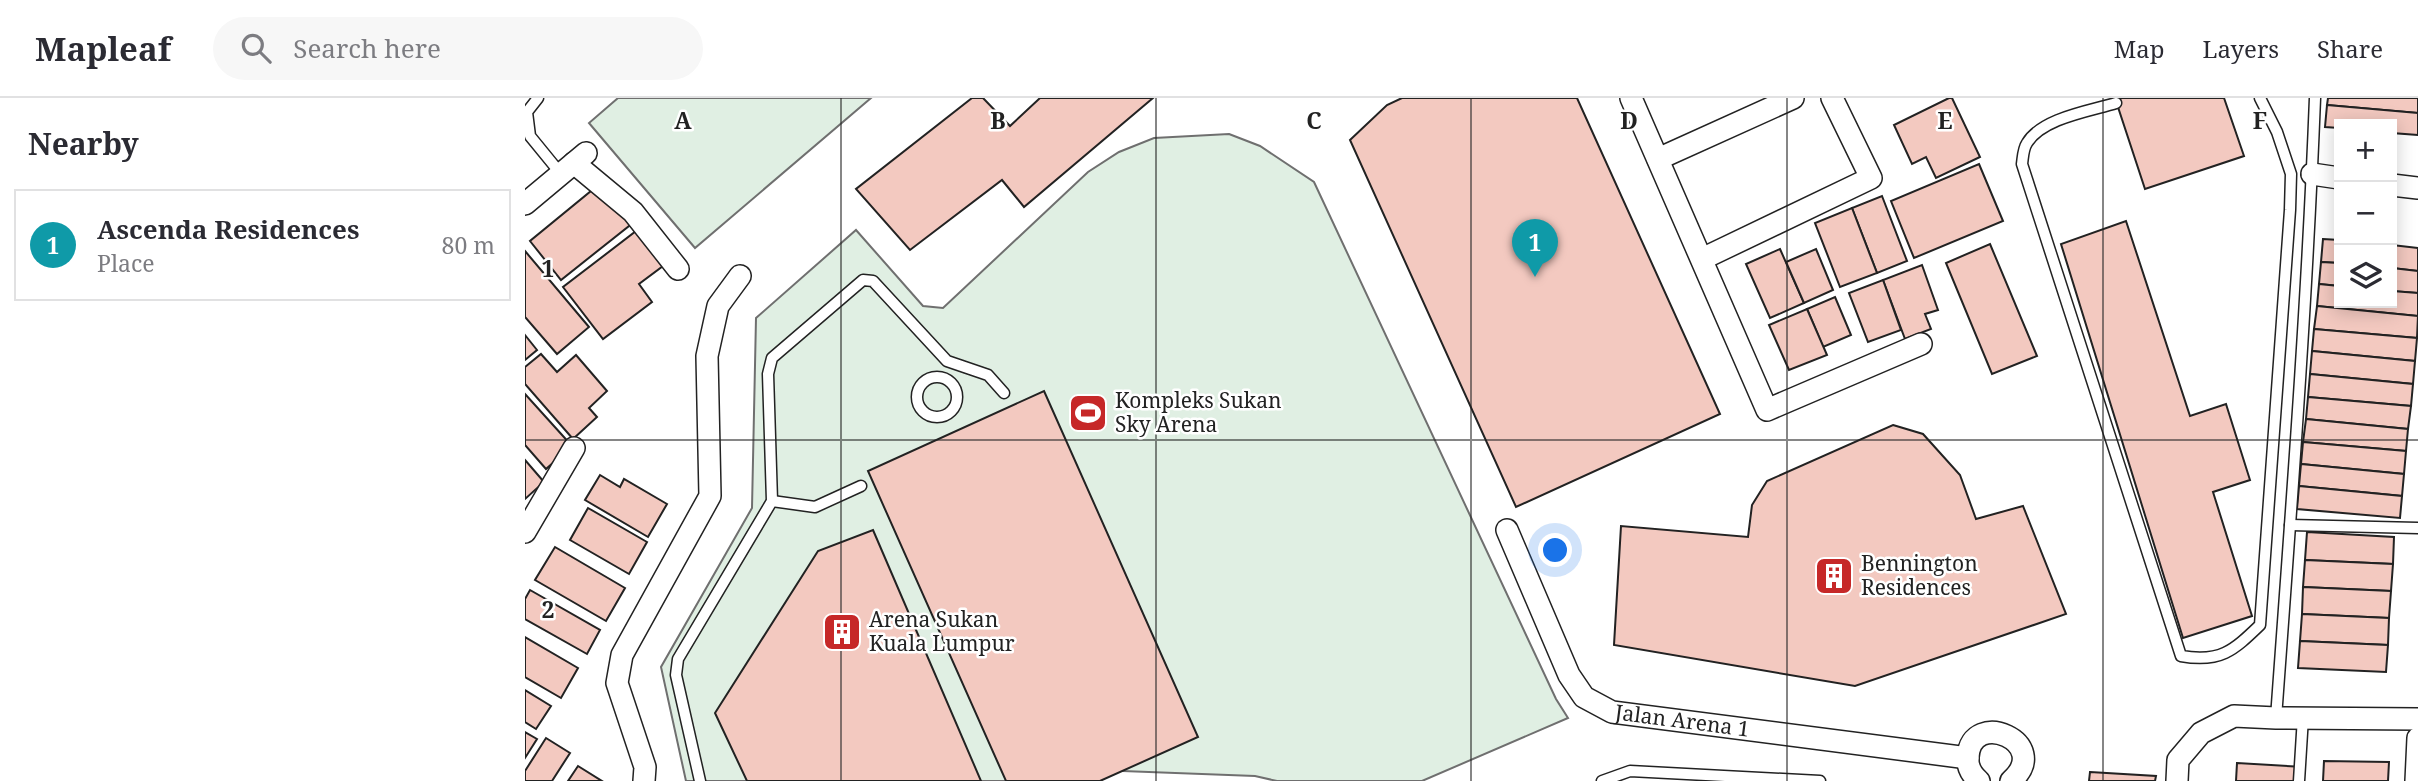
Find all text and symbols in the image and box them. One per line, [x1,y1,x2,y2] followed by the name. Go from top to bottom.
[213,17,703,80] search box
[35,26,171,71] text: Mapleaf
[237,29,275,67] icon: search
[293,30,441,66] text: Search here
[2114,32,2165,65] text: Map
[2203,32,2279,65] text: Layers
[2317,32,2383,65] text: Share
[674,104,692,136] text: A
[990,104,1006,136] text: B
[1306,104,1322,136] text: C
[1620,104,1638,136] text: D
[1937,104,1953,136] text: E
[2253,104,2267,136] text: F
[2334,119,2397,308] map controls
[2334,119,2397,182] button: +
[28,123,139,164] text: Nearby
[2334,182,2397,245] button: −
[97,211,359,247] text: Ascenda Residences
[1512,219,1558,277] pin: 1
[47,229,60,261] text: 1
[442,229,495,261] text: 80 m
[2334,245,2397,308] button: layers
[97,247,155,279] text: Place
[542,252,555,284] text: 1
[1115,386,1282,438] place label: Kompleks Sukan Sky Arena
[1067,392,1109,434] sports icon: Kompleks Sukan Sky Arena
[1538,533,1572,567] your location
[1861,549,1978,601] place label: Bennington Residences
[1813,555,1855,597] building icon: Bennington Residences
[542,593,555,625] text: 2
[869,605,1015,657] place label: Arena Sukan Kuala Lumpur
[821,611,863,653] building icon: Arena Sukan Kuala Lumpur
[1613,697,1751,743] street label: Jalan Arena 1

